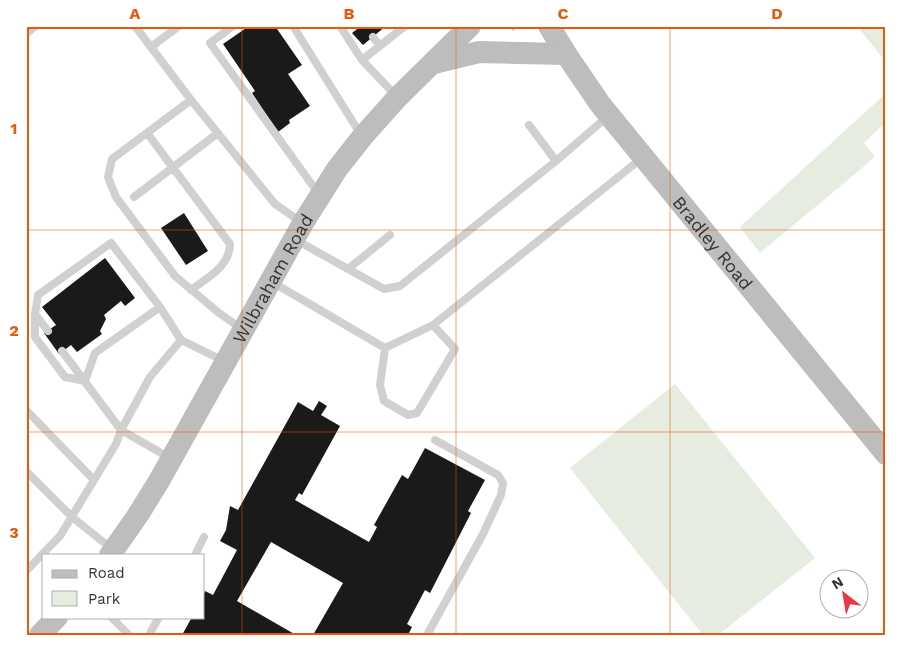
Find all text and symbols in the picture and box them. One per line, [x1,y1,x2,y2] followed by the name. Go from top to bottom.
[130,4,141,23] text: A
[344,4,355,23] text: B
[558,4,569,23] text: C
[771,4,783,23] text: D
[11,119,17,138] text: 1
[669,191,758,294] street label: Bradley Road
[228,210,317,347] street label: Wilbraham Road
[9,321,19,340] text: 2
[9,523,19,542] text: 3
[42,554,205,618] legend
[88,564,125,582] text: Road
[820,568,870,618] north arrow
[829,573,846,592] text: N
[88,590,121,608] text: Park

